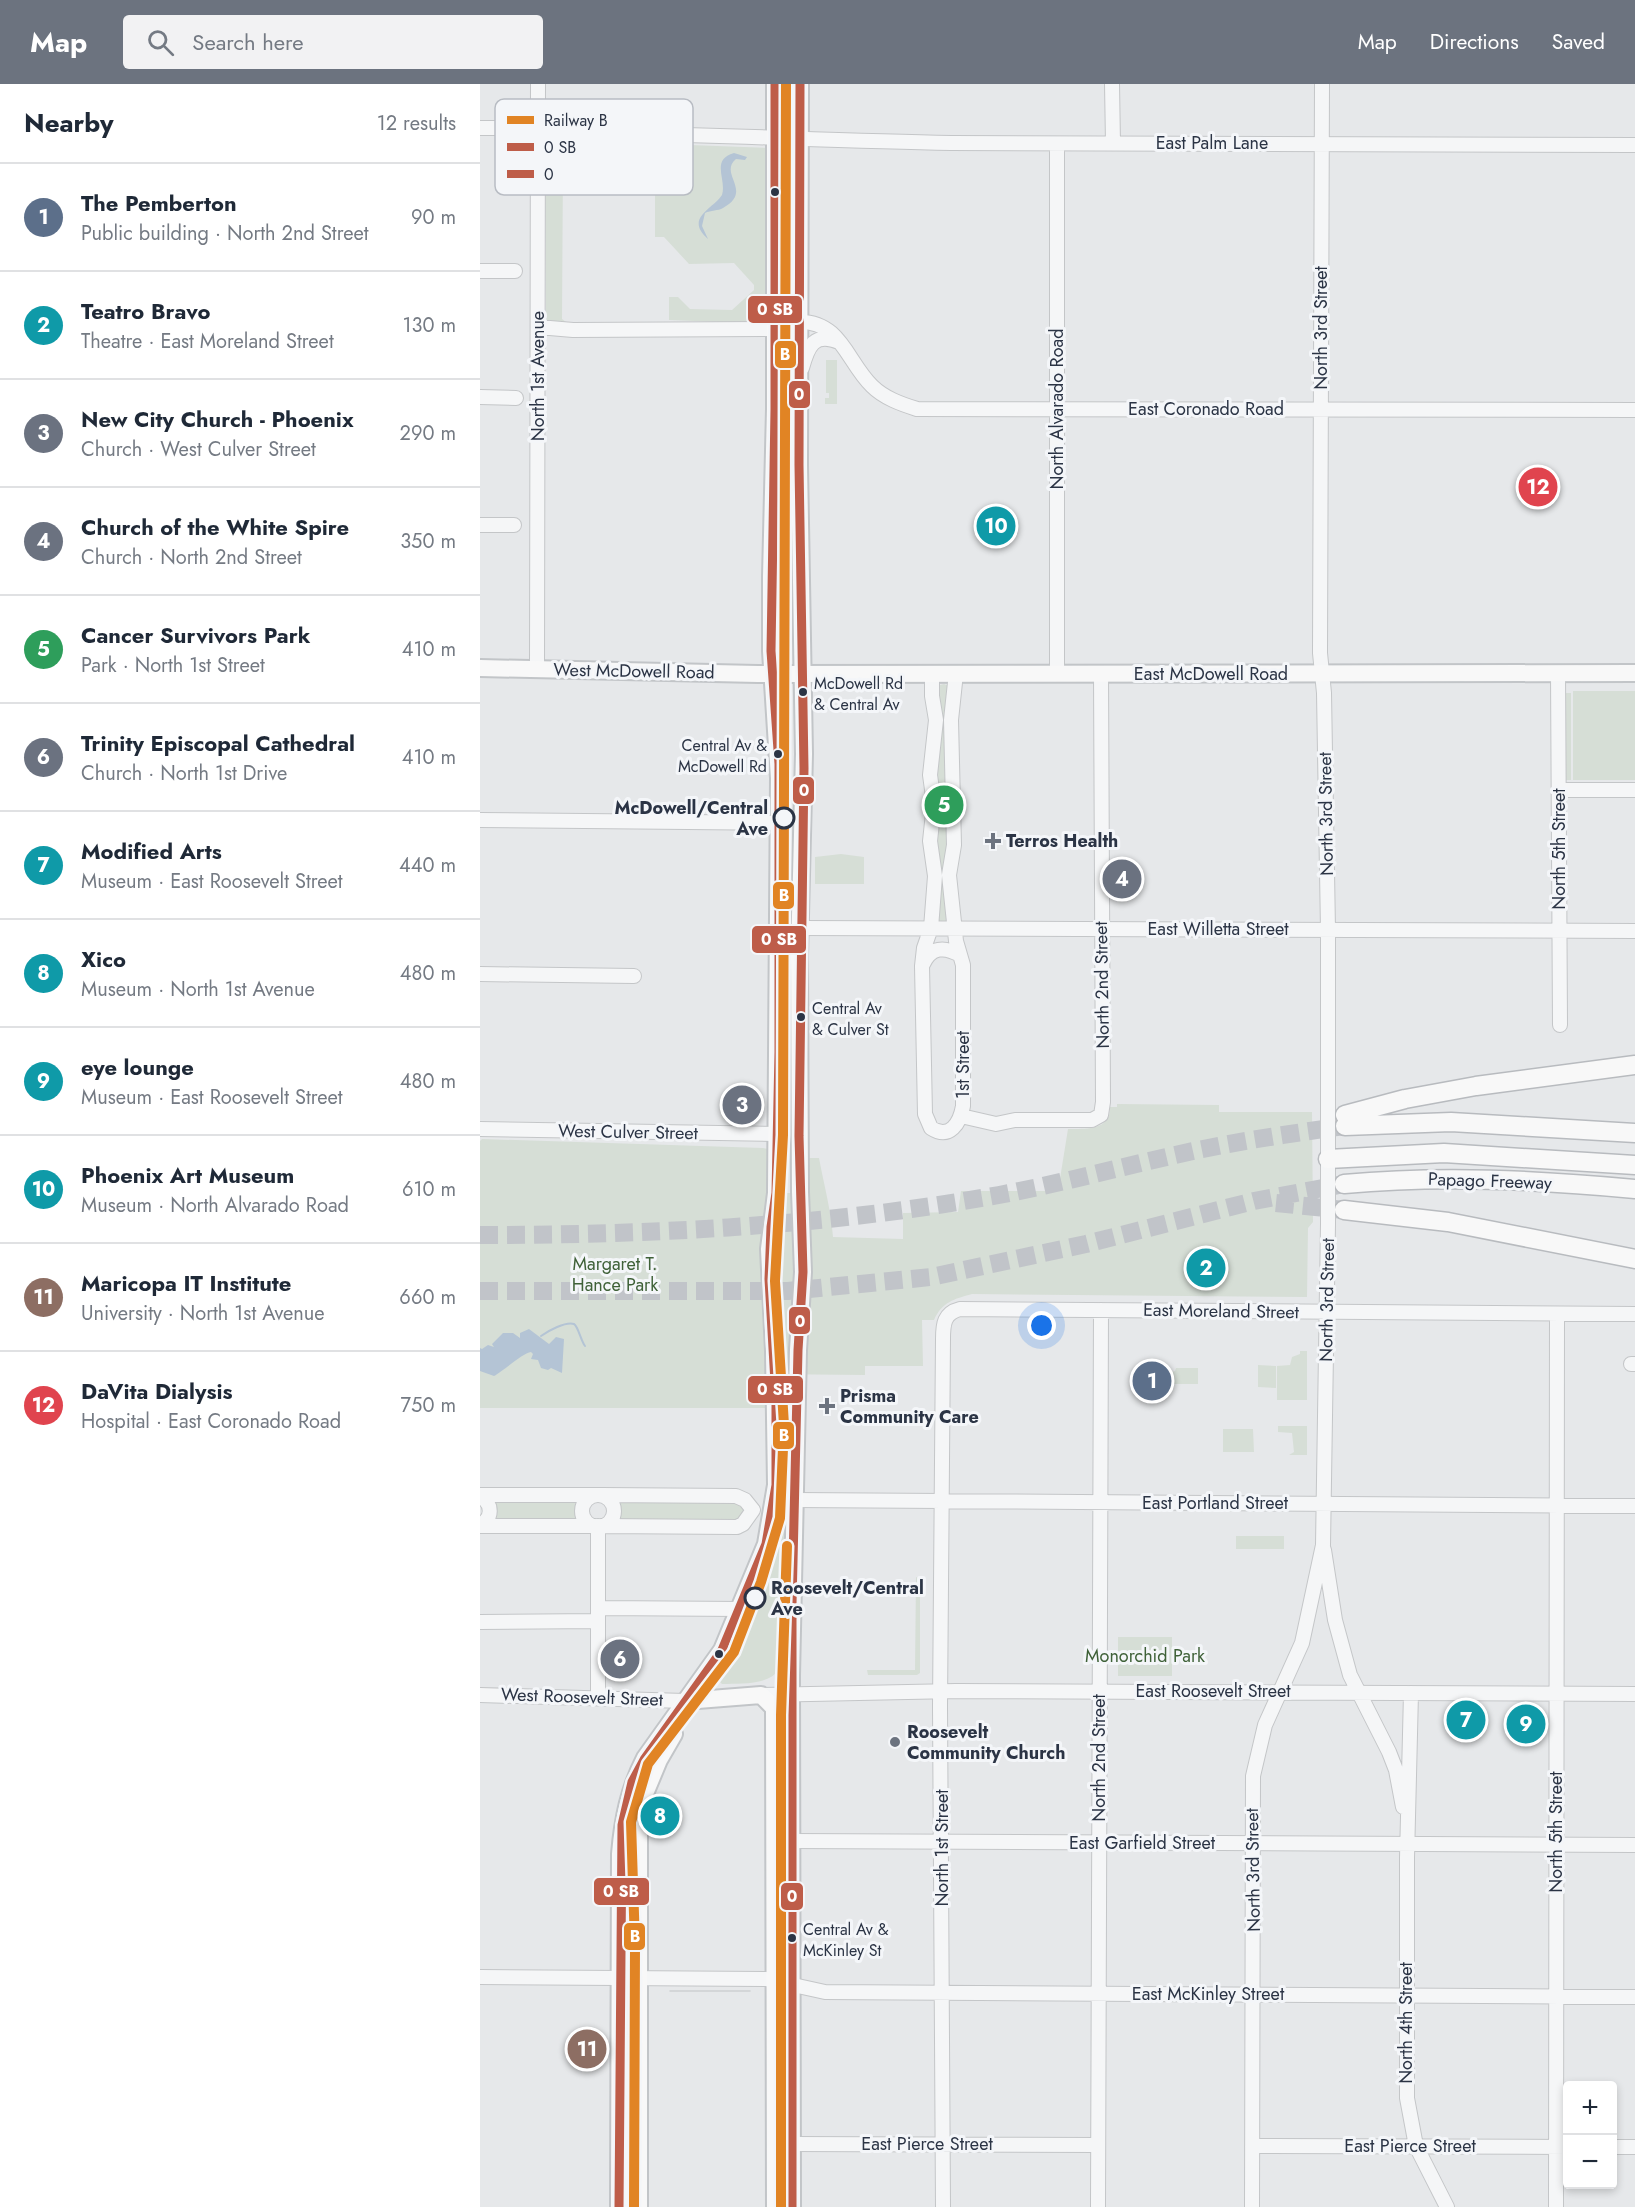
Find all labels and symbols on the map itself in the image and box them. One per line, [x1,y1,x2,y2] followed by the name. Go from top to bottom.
[495,99,693,195] legend
[544,109,608,132] text: Railway B
[1156,130,1268,156] street label: East Palm Lane
[544,136,576,159] text: 0 SB
[544,163,554,186] text: 0
[769,186,781,198] unlabelled marker
[1308,265,1334,390] street label: North 3rd Street
[747,295,803,324] line badge: 0 SB
[757,298,793,321] text: 0 SB
[525,311,551,441] street label: North 1st Avenue
[1044,329,1070,489] street label: North Alvarado Road
[774,340,797,369] line badge: B
[780,343,790,366] text: B
[788,380,811,409] line badge: 0
[794,383,804,406] text: 0
[1128,396,1284,422] street label: East Coronado Road
[1518,464,1558,510] pin: 12
[976,504,1016,548] pin: 10
[553,657,715,685] street label: West McDowell Road
[1134,661,1288,687] street label: East McDowell Road
[814,672,903,716] place label: McDowell Rd & Central Av
[797,686,809,698] marker: McDowell Rd & Central Av
[678,734,767,778] place label: Central Av & McDowell Rd
[772,748,784,760] marker: Central Av & McDowell Rd
[1312,751,1340,876] street label: North 3rd Street
[792,776,815,805] line badge: 0
[799,779,809,802] text: 0
[924,782,964,828] pin: 5
[1546,788,1572,910] street label: North 5th Street
[614,795,768,842] place label: McDowell/Central Ave
[773,807,795,829] marker: McDowell/Central Ave
[1006,828,1118,854] place label: Terros Health
[984,832,1002,850] marker: Terros Health
[1102,856,1142,902] pin: 4
[772,881,795,910] line badge: B
[779,884,789,907] text: B
[1147,916,1289,942] street label: East Willetta Street
[1088,920,1116,1049] street label: North 2nd Street
[751,925,807,954] line badge: 0 SB
[761,928,797,951] text: 0 SB
[812,997,889,1041] place label: Central Av & Culver St
[795,1011,807,1023] marker: Central Av & Culver St
[950,1030,976,1099] street label: 1st Street
[722,1082,762,1128] pin: 3
[558,1118,699,1146] street label: West Culver Street
[1428,1166,1552,1196] street label: Papago Freeway
[1313,1237,1341,1362] street label: North 3rd Street
[1186,1246,1226,1290] pin: 2
[572,1251,658,1298] park label: Margaret T. Hance Park
[1143,1297,1300,1325] street label: East Moreland Street
[788,1306,811,1335] line badge: 0
[795,1310,805,1333] text: 0
[1027,1311,1056,1340] your location
[1132,1358,1172,1404] pin: 1
[747,1375,804,1404] line badge: 0 SB
[757,1378,793,1401] text: 0 SB
[840,1383,979,1430] place label: Prisma Community Care
[818,1397,836,1415] marker: Prisma Community Care
[772,1421,795,1450] line badge: B
[779,1424,789,1447] text: B
[1142,1490,1289,1516] street label: East Portland Street
[770,1575,924,1622] place label: Roosevelt/Central Ave
[744,1587,766,1609] marker: Roosevelt/Central Ave
[600,1636,640,1682] pin: 6
[1085,1643,1205,1669] park label: Monorchid Park
[713,1648,725,1660] unlabelled marker
[1135,1678,1291,1704] street label: East Roosevelt Street
[500,1681,664,1713] street label: West Roosevelt Street
[1086,1694,1112,1822] street label: North 2nd Street
[1446,1698,1486,1742] pin: 7
[1506,1702,1546,1746] pin: 9
[907,1719,1065,1766] place label: Roosevelt Community Church
[888,1735,902,1749] marker: Roosevelt Community Church
[1543,1771,1569,1893] street label: North 5th Street
[929,1789,955,1907] street label: North 1st Street
[640,1794,680,1838] pin: 8
[1239,1807,1267,1932] street label: North 3rd Street
[1069,1830,1216,1856] street label: East Garfield Street
[593,1877,650,1906] line badge: 0 SB
[603,1880,639,1903] text: 0 SB
[780,1882,804,1911] line badge: 0
[787,1885,797,1908] text: 0
[803,1918,889,1962] place label: Central Av & McKinley St
[623,1922,646,1951] line badge: B
[630,1925,640,1948] text: B
[786,1932,798,1944] marker: Central Av & McKinley St
[1393,1961,1419,2084] street label: North 4th Street
[1132,1981,1285,2007] street label: East McKinley Street
[568,2026,606,2072] pin: 11
[861,2131,993,2157] street label: East Pierce Street
[1344,2133,1476,2159] street label: East Pierce Street

